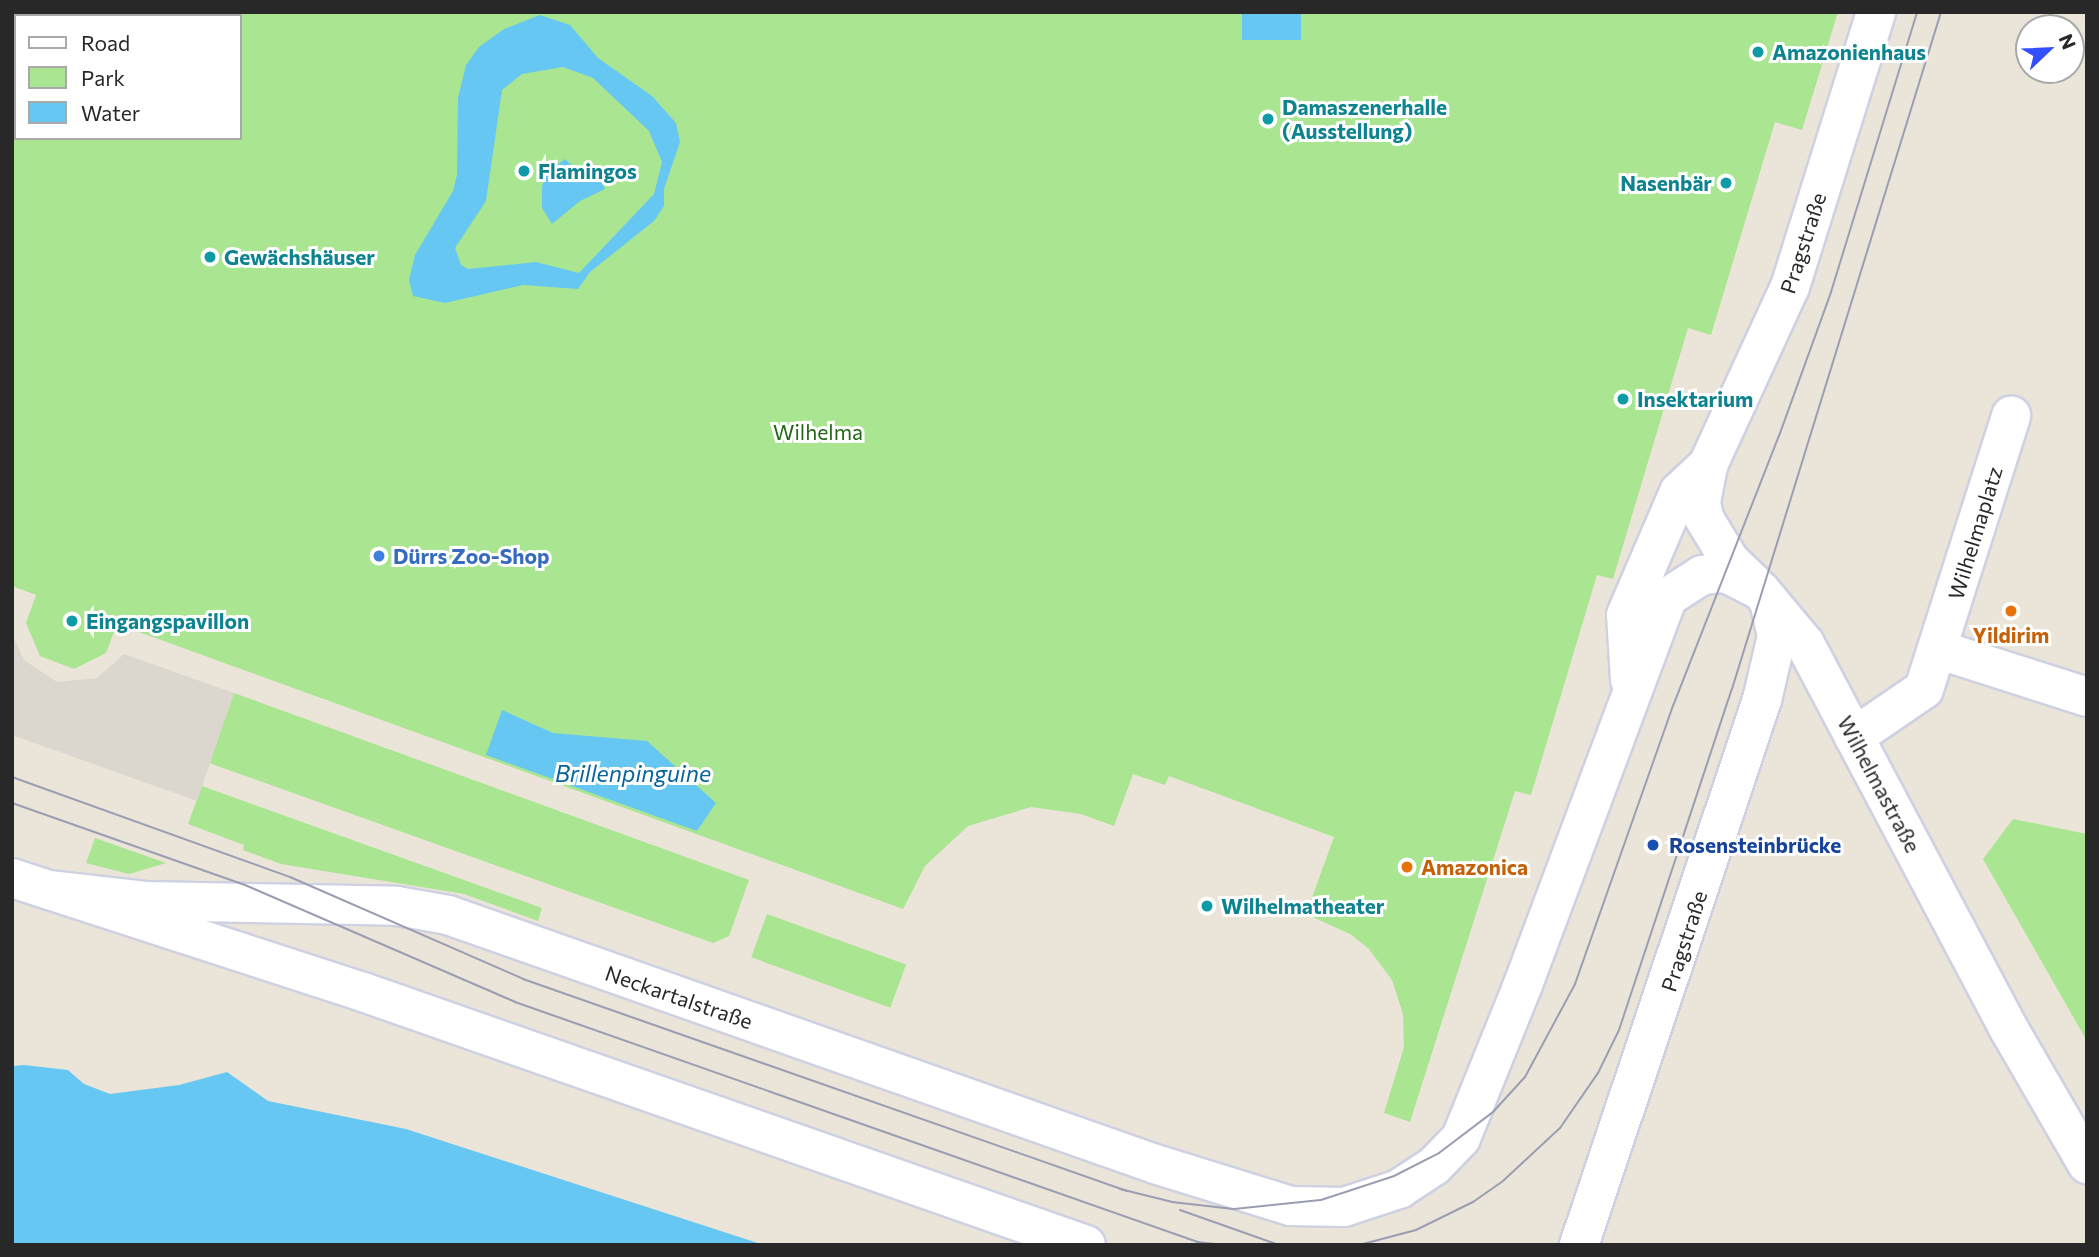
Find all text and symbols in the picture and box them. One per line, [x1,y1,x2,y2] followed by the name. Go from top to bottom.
[14,14,242,140] legend
[2015,14,2085,84] north arrow
[81,30,130,55] text: Road
[2055,30,2081,52] text: N
[1772,39,1926,65] place label: Amazonienhaus
[1750,44,1766,60] marker: Amazonienhaus
[81,65,125,90] text: Park
[1282,94,1447,144] place label: Damaszenerhalle (Ausstellung)
[81,100,140,125] text: Water
[1260,111,1276,127] marker: Damaszenerhalle (Ausstellung)
[538,158,637,184] place label: Flamingos
[516,163,532,179] marker: Flamingos
[1620,170,1712,196] place label: Nasenbär
[1718,175,1734,191] marker: Nasenbär
[1775,189,1831,297] street label: Pragstraße
[224,244,375,270] place label: Gewächshäuser
[202,249,218,265] marker: Gewächshäuser
[1637,386,1753,412] place label: Insektarium
[1615,391,1631,407] marker: Insektarium
[773,419,863,445] park label: Wilhelma
[1943,463,2007,603] street label: Wilhelmaplatz
[393,543,549,569] place label: Dürrs Zoo-Shop
[371,548,387,564] marker: Dürrs Zoo-Shop
[2003,603,2019,619] marker: Yildirim
[86,608,249,634] place label: Eingangspavillon
[64,613,80,629] marker: Eingangspavillon
[1973,622,2049,648] place label: Yildirim
[1832,711,1926,857] street label: Wilhelmastraße
[555,759,711,787] water label: Brillenpinguine
[1669,832,1841,858] place label: Rosensteinbrücke
[1643,835,1663,855] marker: Rosensteinbrücke
[1421,854,1528,880] place label: Amazonica
[1399,859,1415,875] marker: Amazonica
[1656,887,1712,995] street label: Pragstraße
[1221,893,1385,919] place label: Wilhelmatheater
[1199,898,1215,914] marker: Wilhelmatheater
[602,960,756,1034] street label: Neckartalstraße

